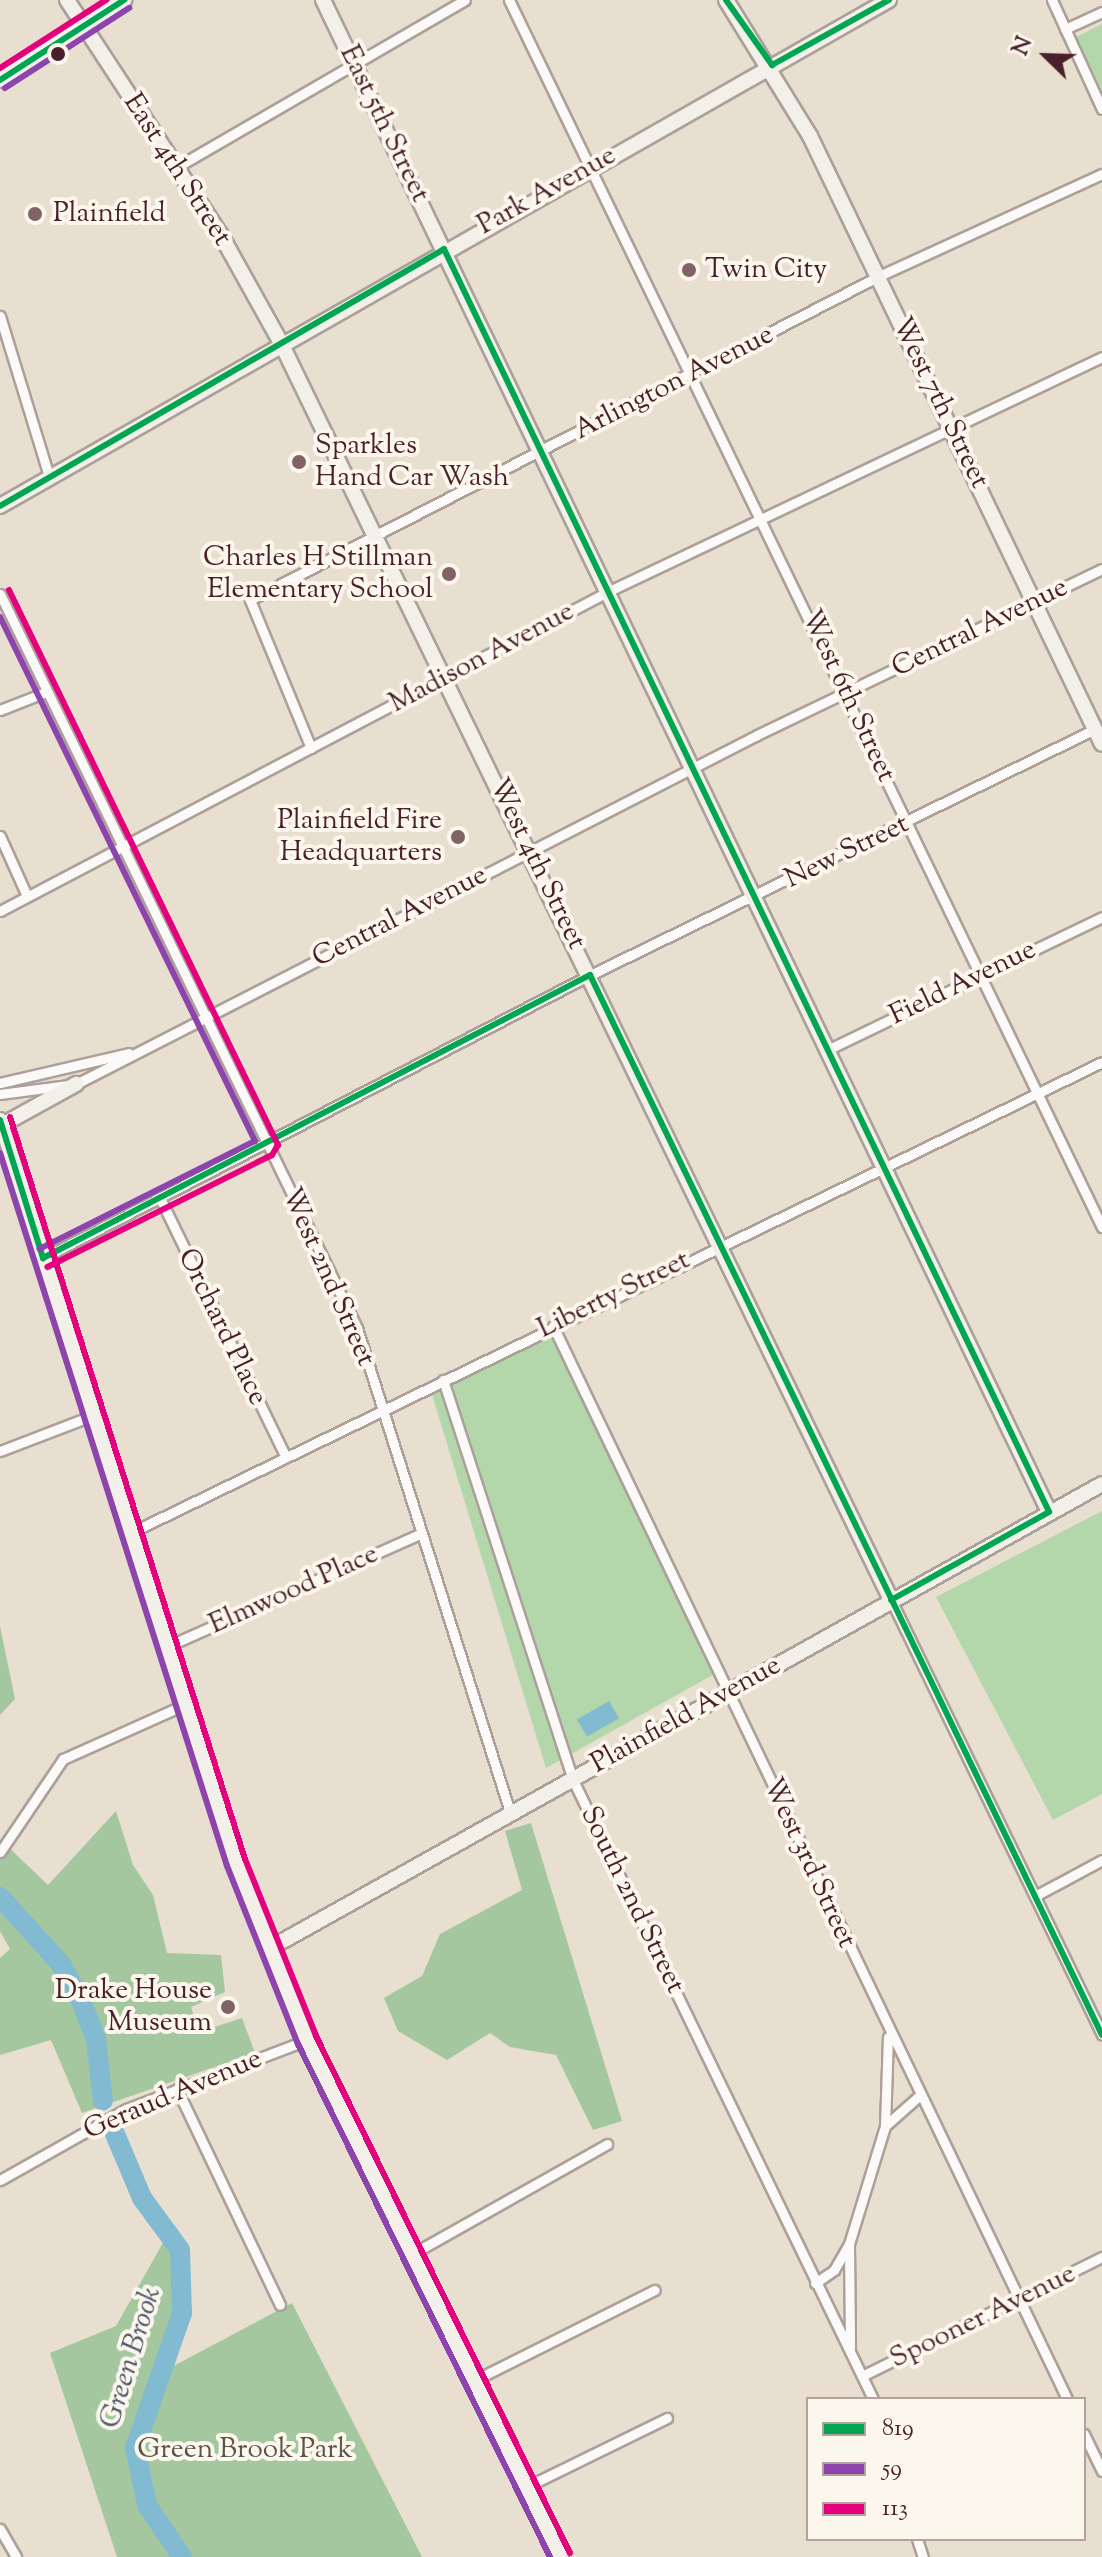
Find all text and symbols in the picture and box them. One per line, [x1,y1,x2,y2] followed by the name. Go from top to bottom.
[1006,16,1086,96] north arrow
[1006,32,1042,61] text: N
[332,40,436,208] street label: East 5th Street
[50,46,66,62] unlabelled marker
[115,88,239,252] street label: East 4th Street
[472,139,622,243] street label: Park Avenue
[53,197,165,231] place label: Plainfield
[24,203,46,225] marker: Plainfield
[705,253,827,287] place label: Twin City
[680,261,698,279] marker: Twin City
[884,312,996,494] street label: West 7th Street
[569,318,779,448] street label: Arlington Avenue
[315,429,509,495] place label: Sparkles Hand Car Wash
[290,453,308,471] marker: Sparkles Hand Car Wash
[203,541,433,607] place label: Charles H Stillman Elementary School
[440,565,458,583] marker: Charles H Stillman Elementary School
[887,571,1073,685] street label: Central Avenue
[384,595,580,721] street label: Madison Avenue
[793,605,903,787] street label: West 6th Street
[481,773,593,955] street label: West 4th Street
[277,804,442,870] place label: Plainfield Fire Headquarters
[780,808,914,896] street label: New Street
[449,828,467,846] marker: Plainfield Fire Headquarters
[307,859,493,975] street label: Central Avenue
[884,933,1042,1033] street label: Field Avenue
[274,1183,382,1371] street label: West 2nd Street
[170,1243,274,1411] street label: Orchard Place
[532,1244,696,1346] street label: Liberty Street
[204,1538,384,1642] street label: Elmwood Place
[585,1649,787,1781] street label: Plainfield Avenue
[755,1773,863,1953] street label: West 3rd Street
[572,1801,692,1999] street label: South 2nd Street
[55,1974,212,2040] place label: Drake House Museum
[219,1998,237,2016] marker: Drake House Museum
[79,2042,267,2148] street label: Geraud Avenue
[885,2258,1081,2376] street label: Spooner Avenue
[93,2283,171,2433] water label: Green Brook
[806,2397,1086,2541] legend
[882,2412,914,2446] text: 819
[137,2433,353,2467] park label: Green Brook Park
[882,2452,902,2486] text: 59
[882,2492,908,2526] text: 113

